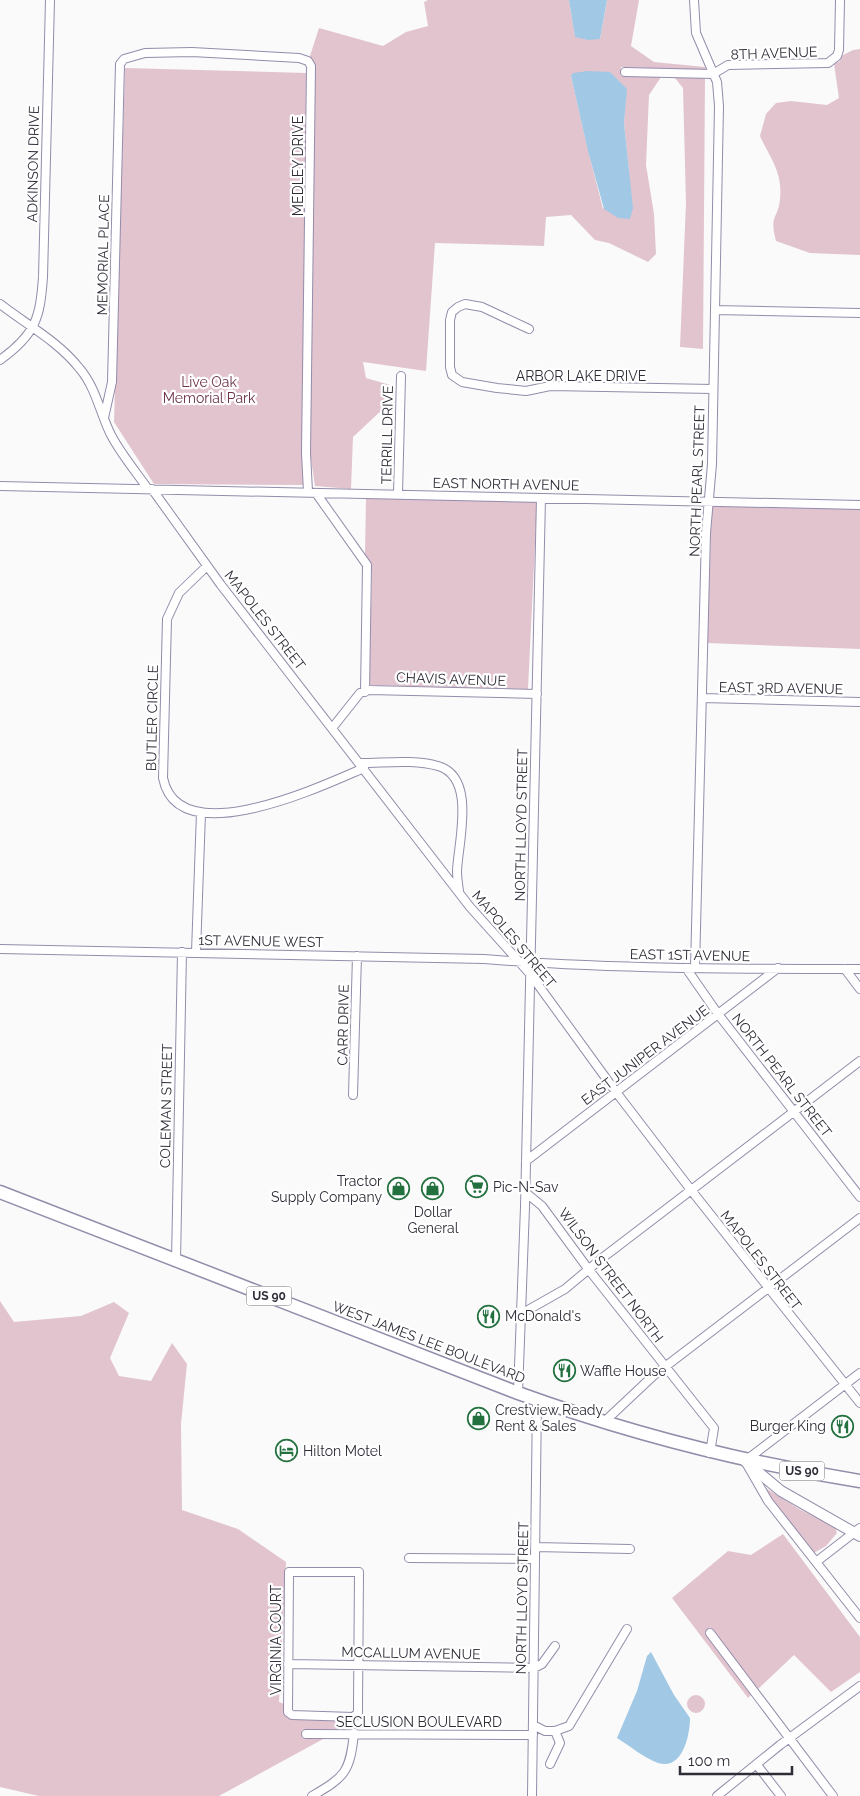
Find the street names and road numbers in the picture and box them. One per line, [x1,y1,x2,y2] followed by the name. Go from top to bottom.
[730,43,818,63] street label: 8TH AVENUE
[24,105,42,223] street label: ADKINSON DRIVE
[290,116,306,216] street label: MEDLEY DRIVE
[94,194,112,316] street label: MEMORIAL PLACE
[516,368,646,384] street label: ARBOR LAKE DRIVE
[378,385,396,485] street label: TERRILL DRIVE
[686,404,708,557] street label: NORTH PEARL STREET
[432,475,580,493] street label: EAST NORTH AVENUE
[221,567,309,673] street label: MAPOLES STREET
[143,665,161,771] street label: BUTLER CIRCLE
[396,669,506,689] street label: CHAVIS AVENUE
[719,679,843,697] street label: EAST 3RD AVENUE
[512,748,530,902] street label: NORTH LLOYD STREET
[469,887,559,991] street label: MAPOLES STREET
[198,932,324,950] street label: 1ST AVENUE WEST
[630,946,750,964] street label: EAST 1ST AVENUE
[334,984,352,1066] street label: CARR DRIVE
[578,1002,712,1108] street label: EAST JUNIPER AVENUE
[729,1010,835,1140] street label: NORTH PEARL STREET
[157,1043,175,1168] street label: COLEMAN STREET
[555,1205,667,1345] street label: WILSON STREET NORTH
[717,1207,805,1313] street label: MAPOLES STREET
[246,1286,292,1305] road number: US 90
[330,1298,528,1386] street label: WEST JAMES LEE BOULEVARD
[780,1462,824,1480] road number: US 90
[513,1521,531,1675] street label: NORTH LLOYD STREET
[268,1584,284,1695] street label: VIRGINIA COURT
[341,1644,481,1662] street label: MCCALLUM AVENUE
[336,1714,502,1730] street label: SECLUSION BOULEVARD

